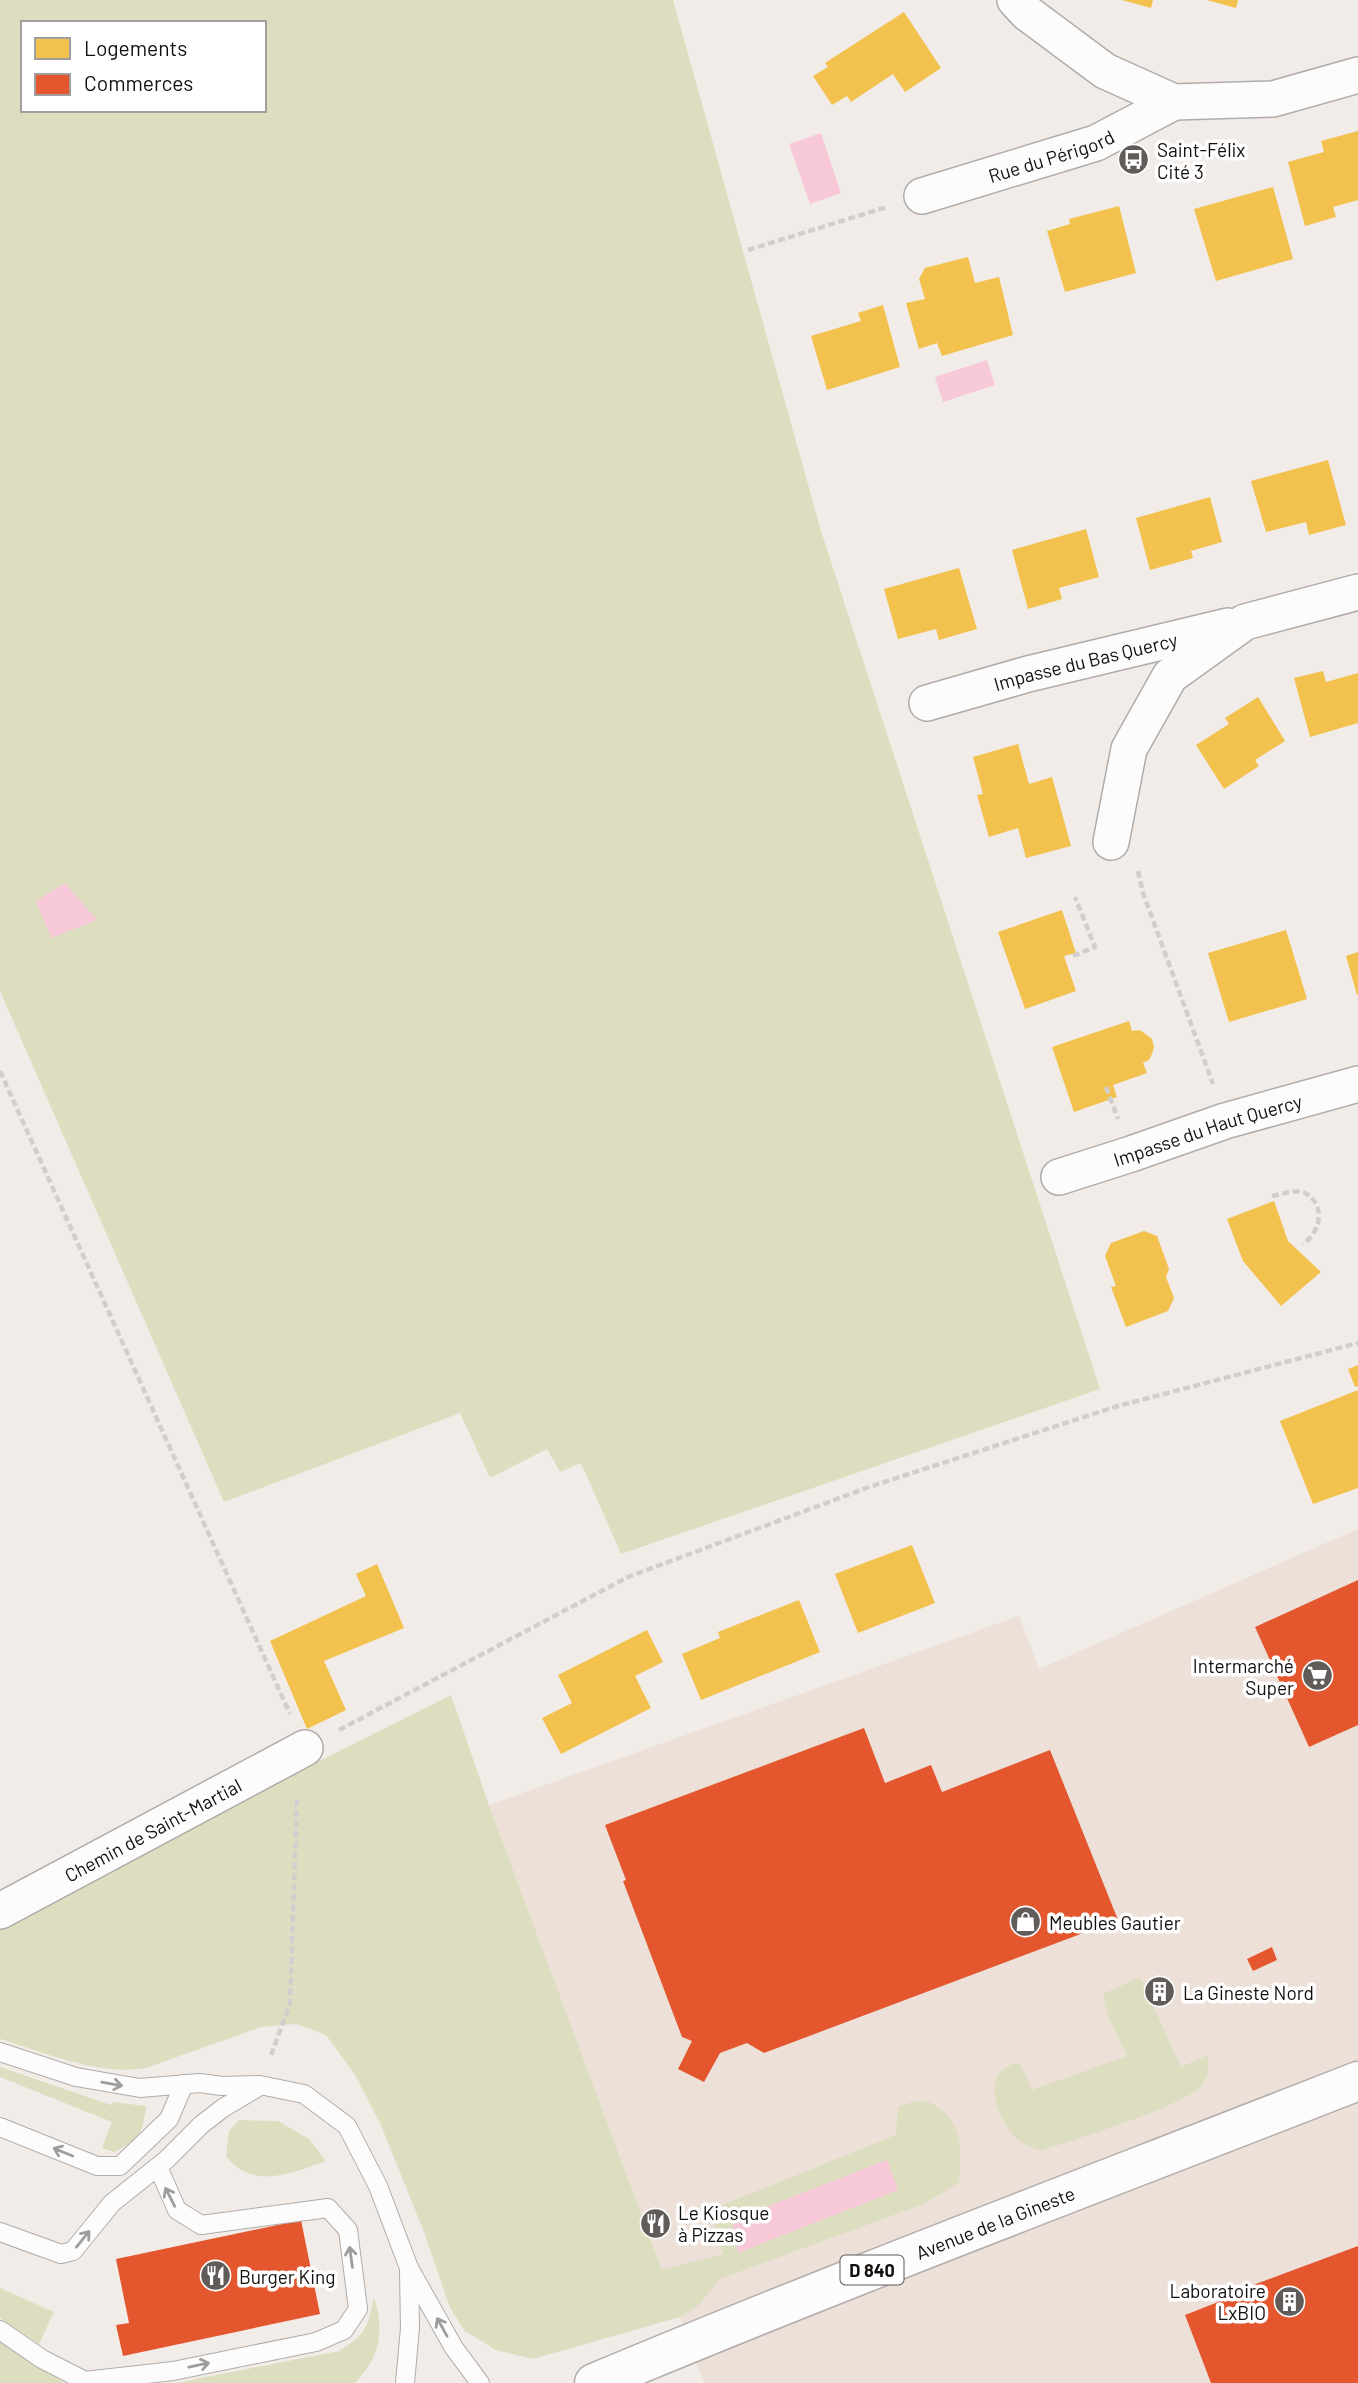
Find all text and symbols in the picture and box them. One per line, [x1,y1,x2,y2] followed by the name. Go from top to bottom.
[21,21,266,112] legend
[84,35,187,60] text: Logements
[84,70,193,95] text: Commerces
[985,124,1118,187] street label: Rue du Périgord
[1157,138,1245,183] place label: Saint-Félix Cité 3
[1117,143,1151,177] bus stop icon: Saint-Félix Cité 3
[991,627,1180,695] street label: Impasse du Bas Quercy
[1110,1089,1305,1170] street label: Impasse du Haut Quercy
[1193,1654,1294,1699] place label: Intermarché Super
[1300,1659,1334,1693] supermarket icon: Intermarché Super
[60,1773,245,1886] street label: Chemin de Saint-Martial
[1009,1905,1043,1939] shop icon: Meubles Gautier
[1049,1911,1181,1934] place label: Meubles Gautier
[1143,1975,1177,2009] building icon: La Gineste Nord
[1183,1981,1314,2004] place label: La Gineste Nord
[101,2077,123,2091] one-way arrow
[52,2145,74,2158] one-way arrow
[912,2181,1078,2264] street label: Avenue de la Gineste
[162,2187,176,2208] one-way arrow
[678,2201,769,2246] place label: Le Kiosque à Pizzas
[638,2206,672,2240] restaurant icon: Le Kiosque à Pizzas
[75,2231,90,2249] one-way arrow
[345,2246,358,2269] one-way arrow
[840,2256,903,2284] road number: D 840
[199,2259,233,2293] restaurant icon: Burger King
[239,2265,335,2288] place label: Burger King
[1170,2279,1266,2324] place label: Laboratoire LxBIO
[1272,2284,1306,2318] building icon: Laboratoire LxBIO
[435,2317,448,2338] one-way arrow
[187,2358,210,2372] one-way arrow

